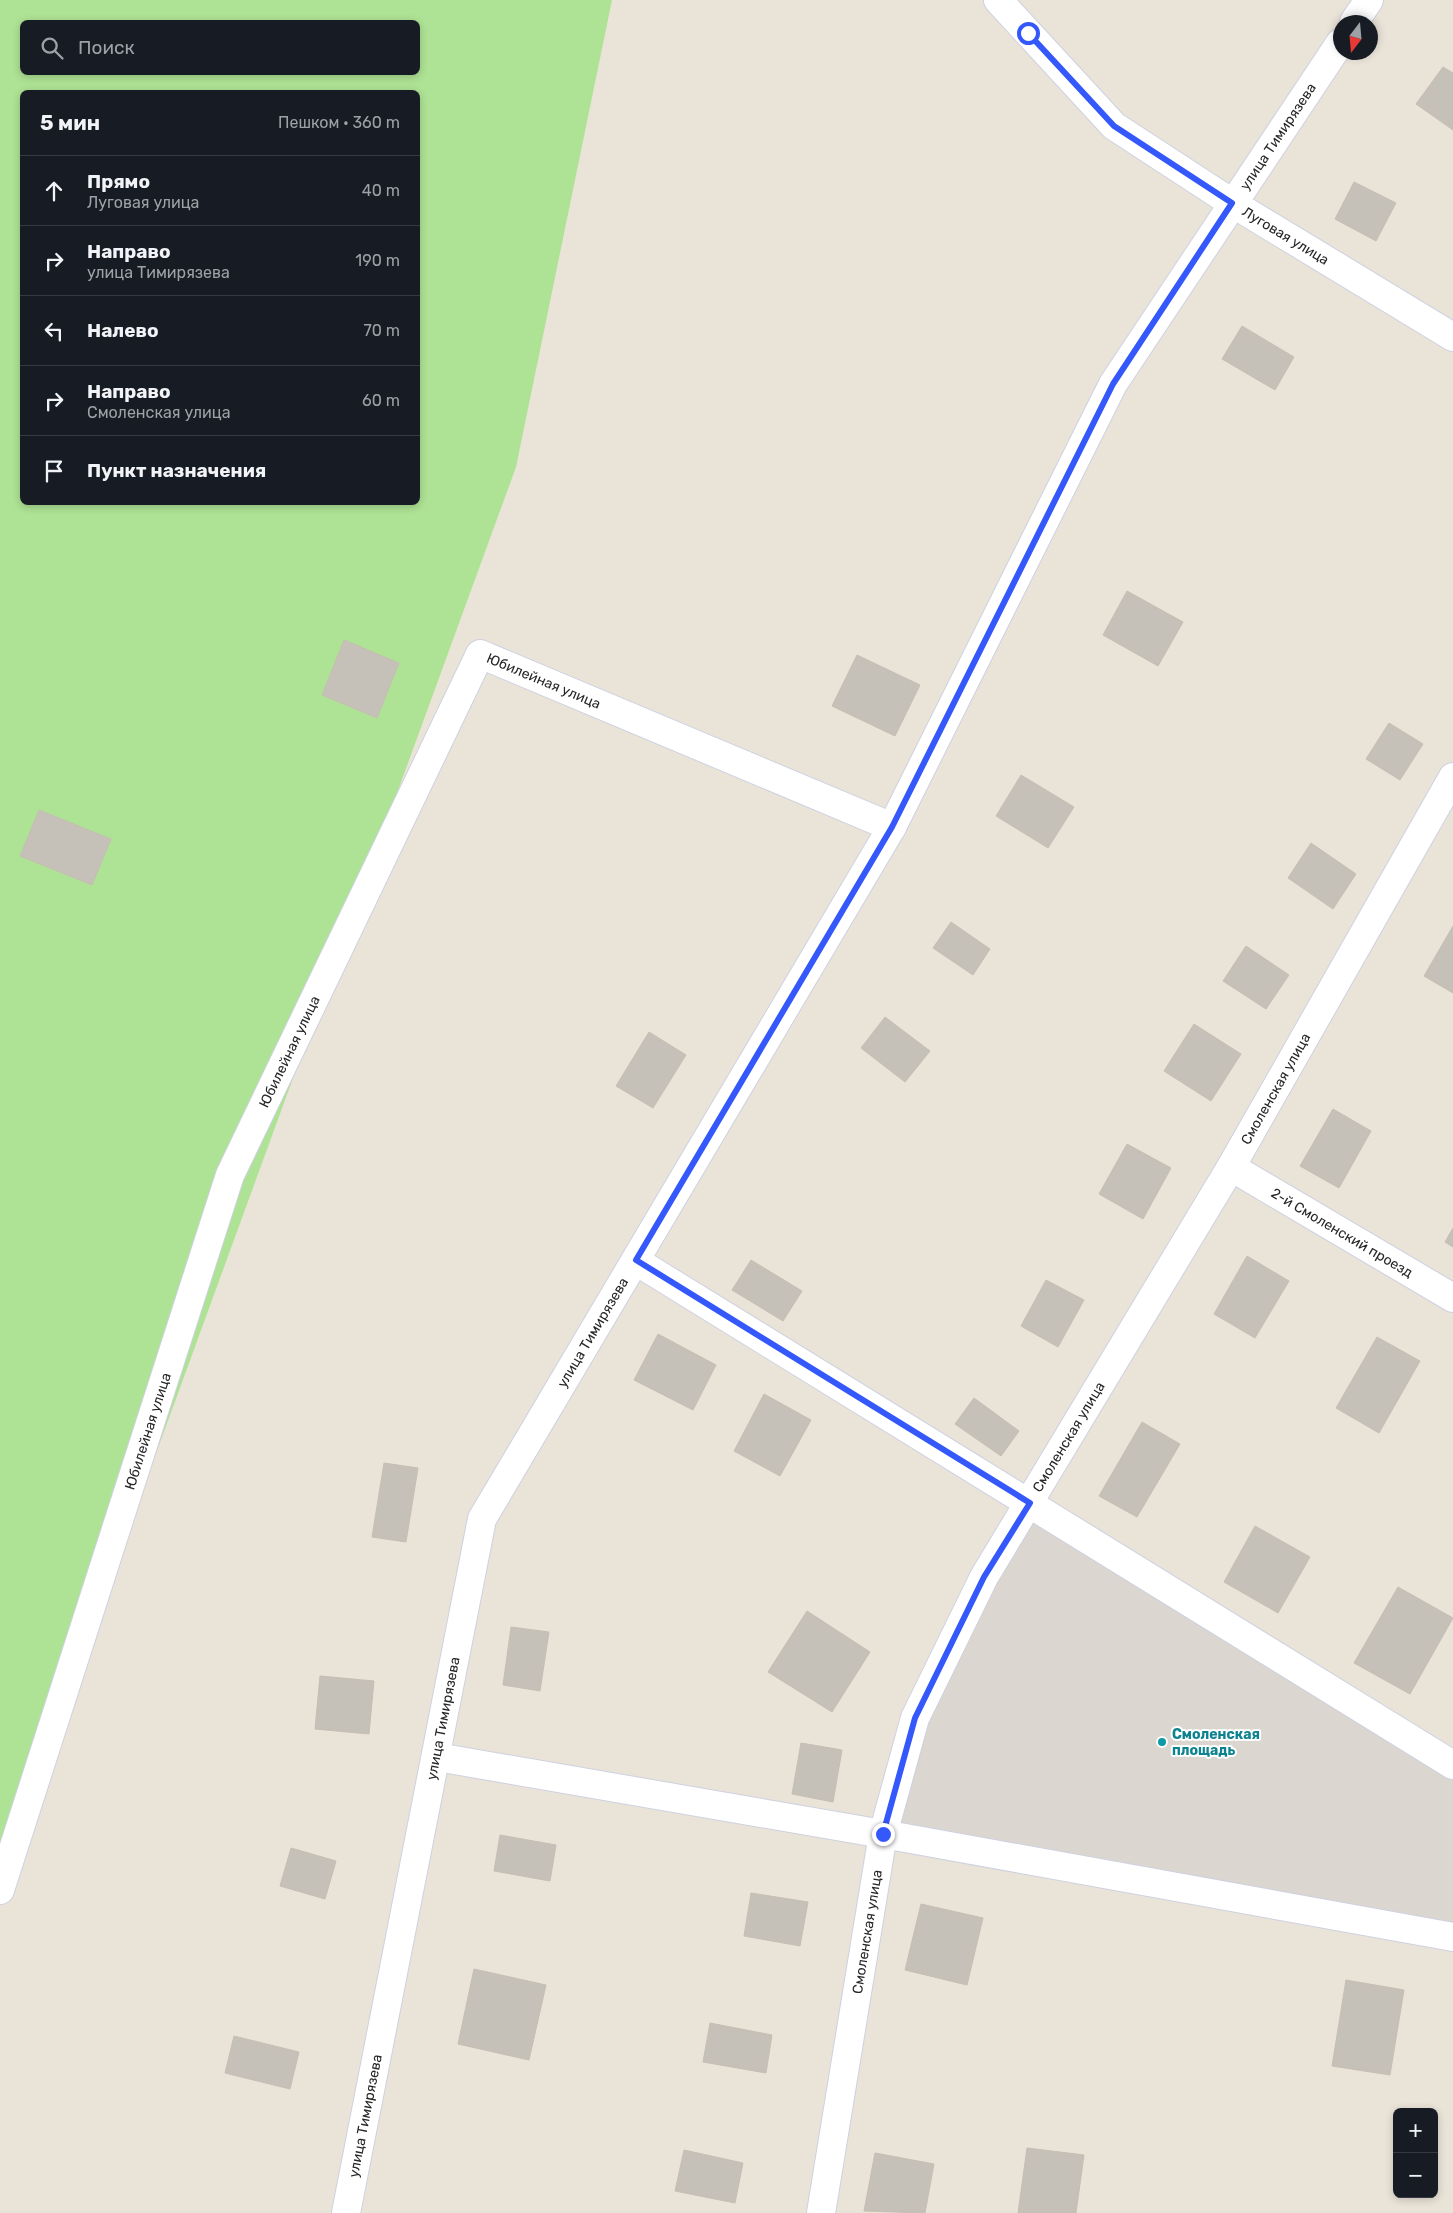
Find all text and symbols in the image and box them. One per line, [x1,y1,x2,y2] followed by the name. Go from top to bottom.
[1333,15,1378,60] north arrow
[20,20,420,75] search box
[1017,22,1040,45] route start
[38,34,66,62] icon: search
[78,36,135,59] text: Поиск
[1236,80,1320,193] street label: улица Тимирязева
[40,110,100,135] text: 5 мин
[278,113,400,132] text: Пешком · 360 m
[87,170,150,193] text: Прямо
[40,177,68,205] icon: ahead
[362,181,400,200] text: 40 m
[87,193,199,212] text: Луговая улица
[1239,203,1332,269] street label: Луговая улица
[87,240,171,263] text: Направо
[40,247,68,275] icon: right
[355,251,400,270] text: 190 m
[87,263,230,282] text: улица Тимирязева
[40,317,68,345] icon: left
[87,319,159,342] text: Налево
[363,321,400,340] text: 70 m
[87,380,171,403] text: Направо
[40,387,68,415] icon: right
[362,391,400,410] text: 60 m
[87,403,230,422] text: Смоленская улица
[40,457,68,485] icon: arrive
[87,459,266,482] text: Пункт назначения
[484,650,603,713] street label: Юбилейная улица
[256,993,324,1111] street label: Юбилейная улица
[1237,1030,1314,1148] street label: Смоленская улица
[1268,1185,1416,1281] street label: 2-й Смоленский проезд
[554,1275,632,1391] street label: улица Тимирязева
[121,1371,175,1492] street label: Юбилейная улица
[1029,1379,1109,1495] street label: Смоленская улица
[423,1655,464,1782] street label: улица Тимирязева
[1172,1726,1260,1759] place label: Смоленская площадь
[1156,1736,1168,1748] marker: Смоленская площадь
[872,1823,895,1846] route end
[849,1868,886,1995] street label: Смоленская улица
[345,2053,386,2179] street label: улица Тимирязева
[1393,2108,1438,2198] map controls
[1393,2108,1438,2153] button: +
[1393,2153,1438,2198] button: −

